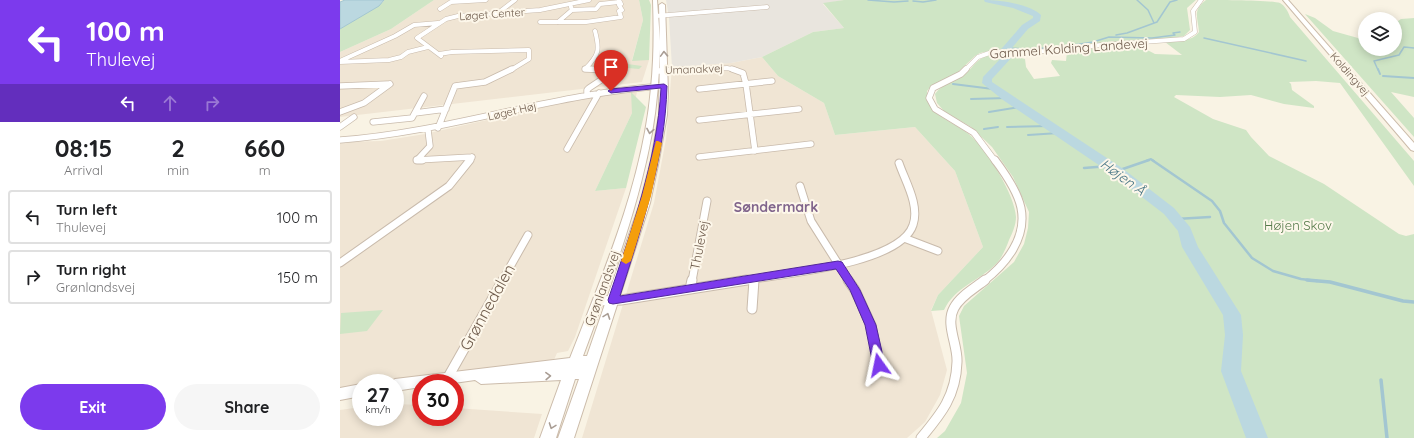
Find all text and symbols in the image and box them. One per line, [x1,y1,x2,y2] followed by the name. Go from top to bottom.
[459,5,526,23] street label: Løget Center
[1358,12,1402,56] map controls
[1358,12,1402,56] button: layers
[86,13,165,48] text: 100 m
[20,16,72,68] icon: left
[989,34,1149,62] street label: Gammel Kolding Landevej
[86,48,156,71] text: Thulevej
[1327,49,1373,99] street label: Koldingvej
[594,50,628,91] pin
[660,51,669,57] one-way arrow
[600,56,622,78] icon: arrive
[665,61,723,77] street label: Umanakvej
[117,92,139,114] icon: left
[159,92,181,114] icon: ahead
[201,92,223,114] icon: right
[486,99,538,123] street label: Løget Høj
[646,128,655,134] one-way arrow
[55,133,112,163] text: 08:15
[171,133,185,163] text: 2
[244,133,285,163] text: 660
[1097,155,1149,199] water label: Højen Å
[64,162,103,178] text: Arrival
[167,162,189,178] text: min
[259,162,271,178] text: m
[734,198,818,216] district label: Søndermark
[56,200,118,219] text: Turn left
[22,206,44,228] icon: left
[277,208,318,227] text: 100 m
[1264,217,1332,233] park label: Højen Skov
[56,219,106,235] text: Thulevej
[686,219,712,271] street label: Thulevej
[581,248,623,328] street label: Grønlandsvej
[56,260,127,279] text: Turn right
[455,260,519,354] street label: Grønnedalen
[22,266,44,288] icon: right
[278,268,318,287] text: 150 m
[56,279,135,295] text: Grønlandsvej
[603,313,611,320] one-way arrow
[858,344,900,386] position arrow
[545,371,551,380] one-way arrow
[412,374,464,426] speed limit sign: 30
[367,382,389,407] text: 27
[20,384,166,430] button: Exit
[174,384,320,430] button: Share
[365,403,391,416] text: km/h
[549,422,557,429] one-way arrow

